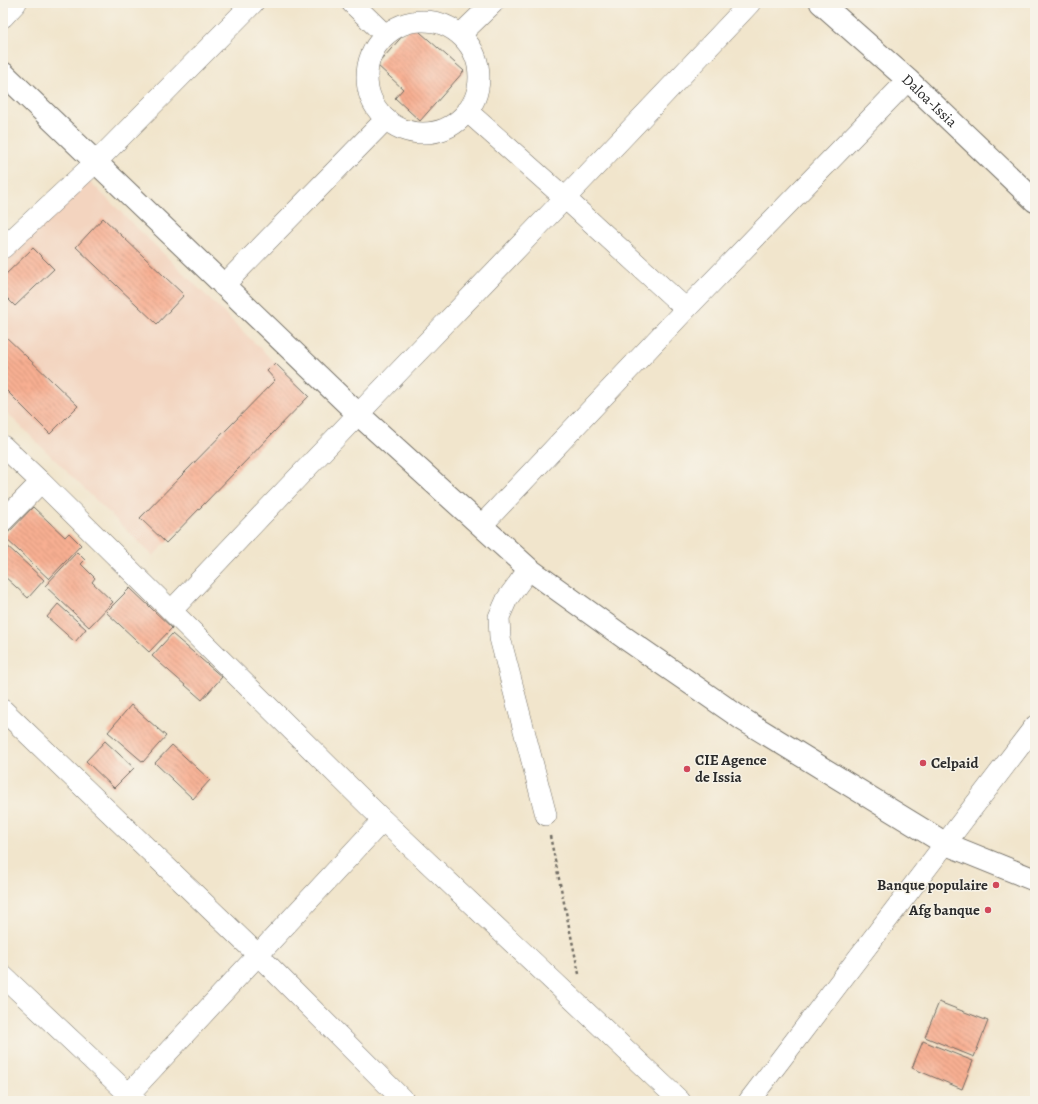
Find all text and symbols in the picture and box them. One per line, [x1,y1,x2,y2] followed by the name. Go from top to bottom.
[898,69,962,132] street label: Daloa-Issia
[695,750,767,787] place label: CIE Agence de Issia
[931,753,979,773] place label: Celpaid
[918,758,928,768] marker: Celpaid
[682,764,692,774] marker: CIE Agence de Issia
[877,875,988,895] place label: Banque populaire
[991,880,1001,890] marker: Banque populaire
[908,900,980,920] place label: Afg banque
[983,905,993,915] marker: Afg banque

